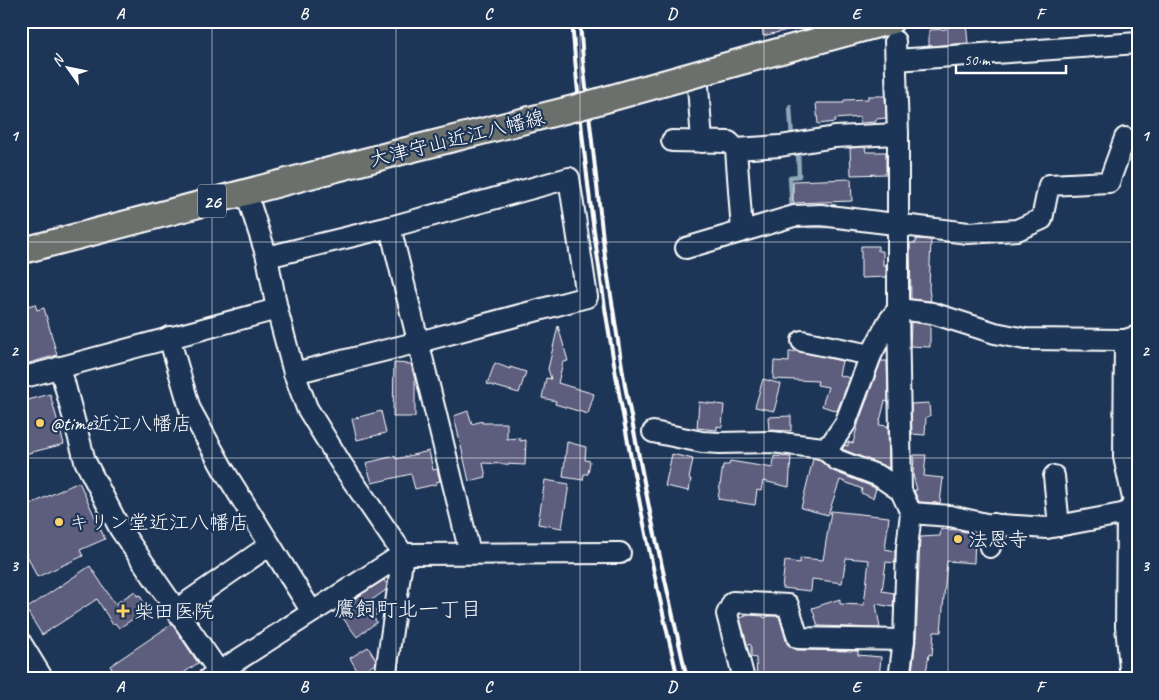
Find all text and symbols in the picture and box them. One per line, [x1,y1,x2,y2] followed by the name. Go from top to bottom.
[116,4,126,24] text: A
[300,4,310,24] text: B
[484,4,494,24] text: C
[667,4,678,24] text: D
[852,4,863,24] text: E
[1036,4,1047,24] text: F
[42,42,92,92] north arrow
[956,42,1066,74] scale bar
[48,51,68,69] text: N
[964,51,991,70] text: 50 m
[367,105,547,172] street label: 大津守山近江八幡線
[10,126,19,146] text: 1
[1141,126,1150,146] text: 1
[198,185,226,218] road number: 26
[10,341,19,361] text: 2
[1141,341,1150,361] text: 2
[50,411,192,436] place label: @time近江八幡店
[34,417,46,429] marker: @time近江八幡店
[69,510,249,535] place label: キリン堂近江八幡店
[53,516,65,528] marker: キリン堂近江八幡店
[968,527,1028,552] place label: 法恩寺
[952,533,964,545] marker: 法恩寺
[10,556,19,576] text: 3
[1141,556,1150,576] text: 3
[335,596,482,622] district label: 鷹飼町北一丁目
[134,599,214,624] place label: 柴田医院
[116,604,130,618] marker: 柴田医院
[116,677,126,697] text: A
[300,677,310,697] text: B
[484,677,494,697] text: C
[667,677,678,697] text: D
[852,677,863,697] text: E
[1036,677,1047,697] text: F

